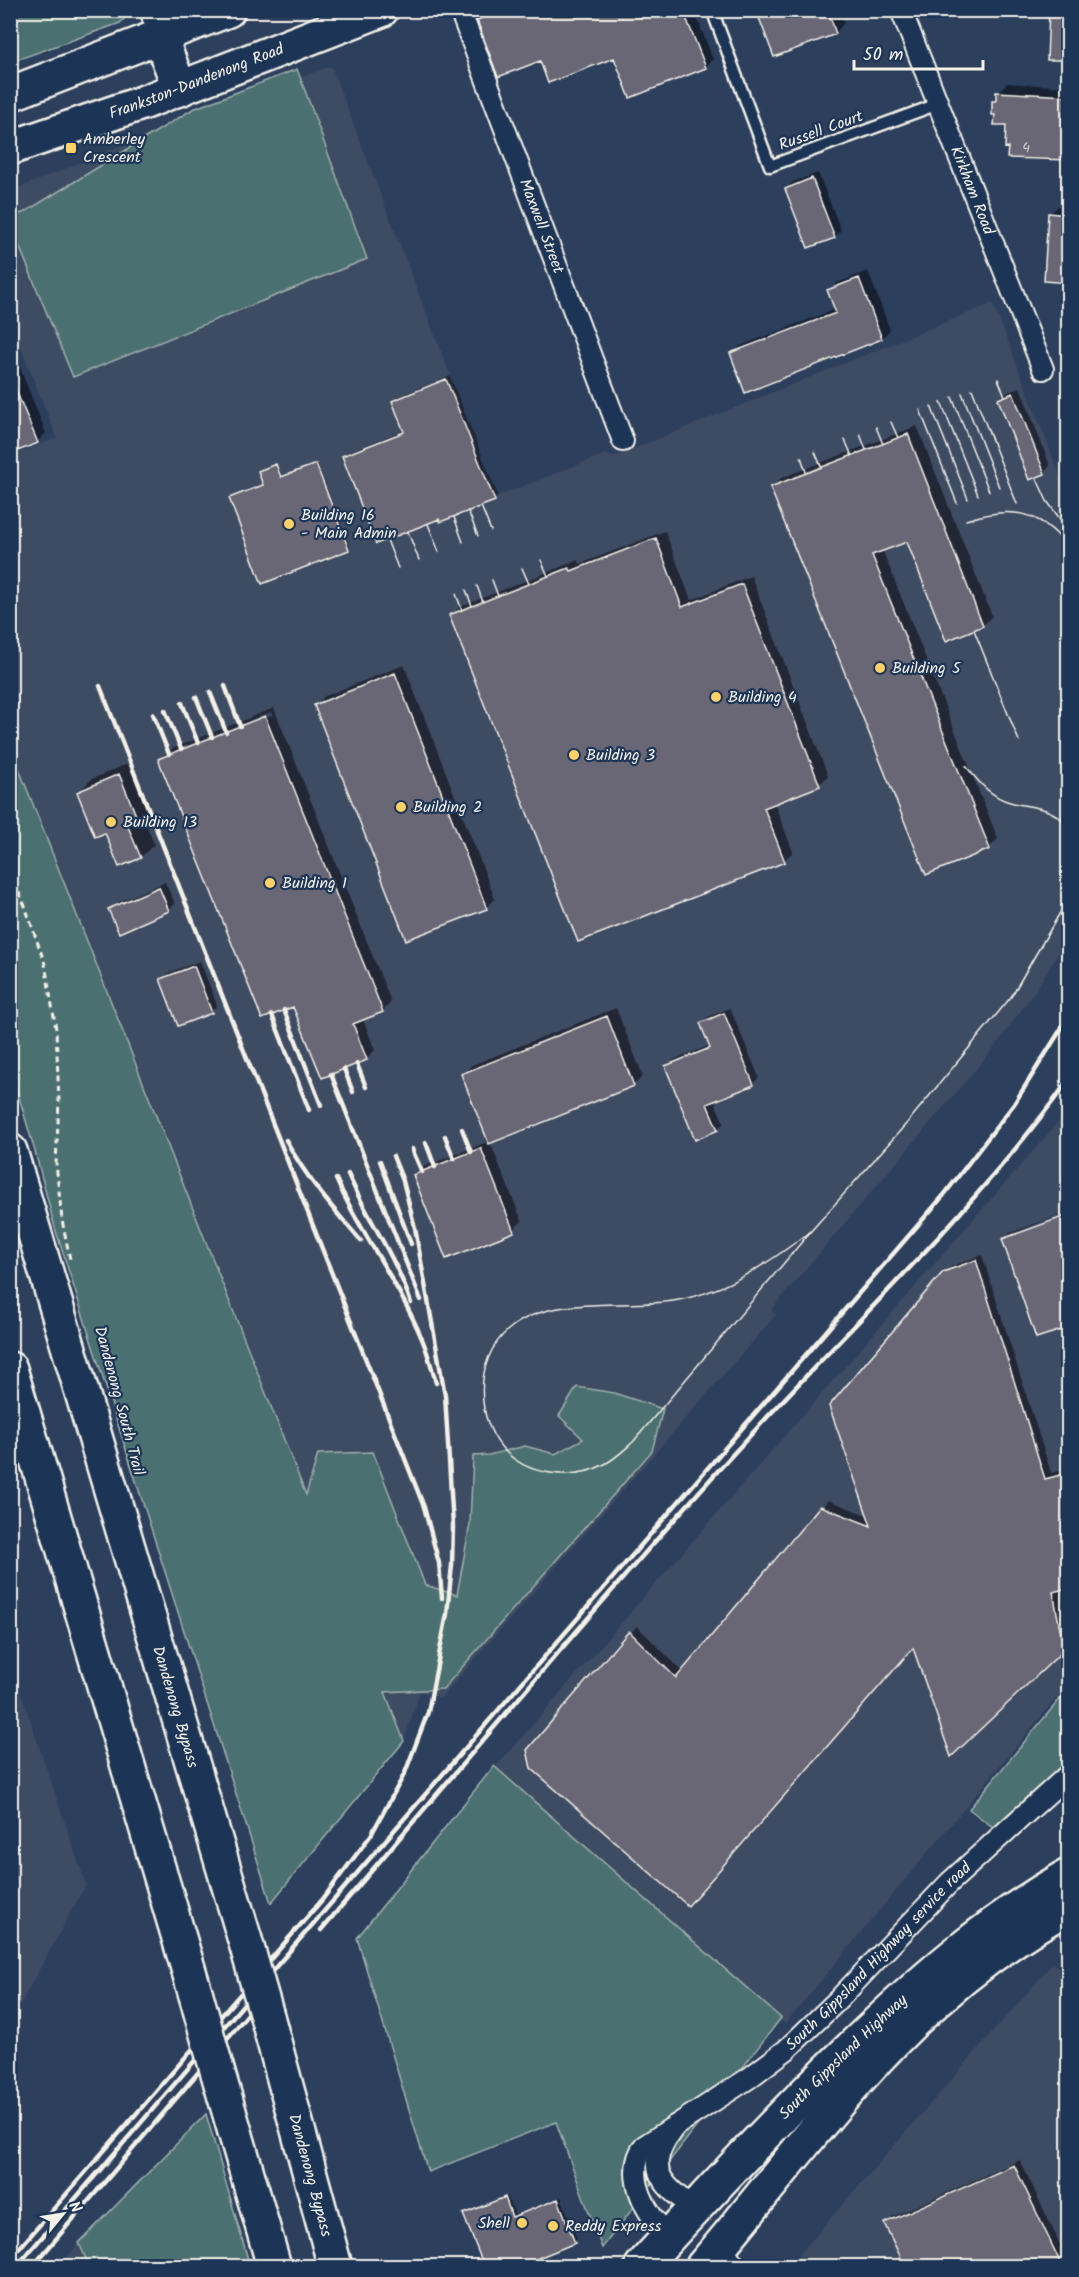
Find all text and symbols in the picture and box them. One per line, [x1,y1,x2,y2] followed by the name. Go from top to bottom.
[854,33,983,71] scale bar
[106,36,288,126] street label: Frankston-Dandenong Road
[863,41,903,70] text: 50 m
[775,104,867,158] street label: Russell Court
[83,127,145,170] place label: Amberley Crescent
[1022,137,1030,159] house number: 4
[64,141,78,155] marker: Amberley Crescent
[944,142,1002,239] street label: Kirkham Road
[512,175,571,278] street label: Maxwell Street
[301,503,396,546] place label: Building 16 - Main Admin
[282,517,296,531] marker: Building 16 - Main Admin
[892,656,962,681] place label: Building 5
[873,661,887,675] marker: Building 5
[728,685,797,710] place label: Building 4
[709,690,723,704] marker: Building 4
[586,743,655,768] place label: Building 3
[567,748,581,762] marker: Building 3
[413,795,482,820] place label: Building 2
[394,800,408,814] marker: Building 2
[123,810,197,835] place label: Building 13
[104,815,118,829] marker: Building 13
[282,871,347,896] place label: Building 1
[263,876,277,890] marker: Building 1
[87,1324,151,1478] street label: Dandenong South Trail
[146,1643,206,1771] street label: Dandenong Bypass
[780,1855,978,2057] street label: South Gippsland Highway service road
[773,1988,913,2126] street label: South Gippsland Highway
[282,2111,339,2240] street label: Dandenong Bypass
[33,2184,93,2244] north arrow
[61,2197,88,2218] text: N
[478,2211,510,2236] place label: Shell
[565,2214,662,2239] place label: Reddy Express
[515,2216,529,2230] marker: Shell
[546,2219,560,2233] marker: Reddy Express

